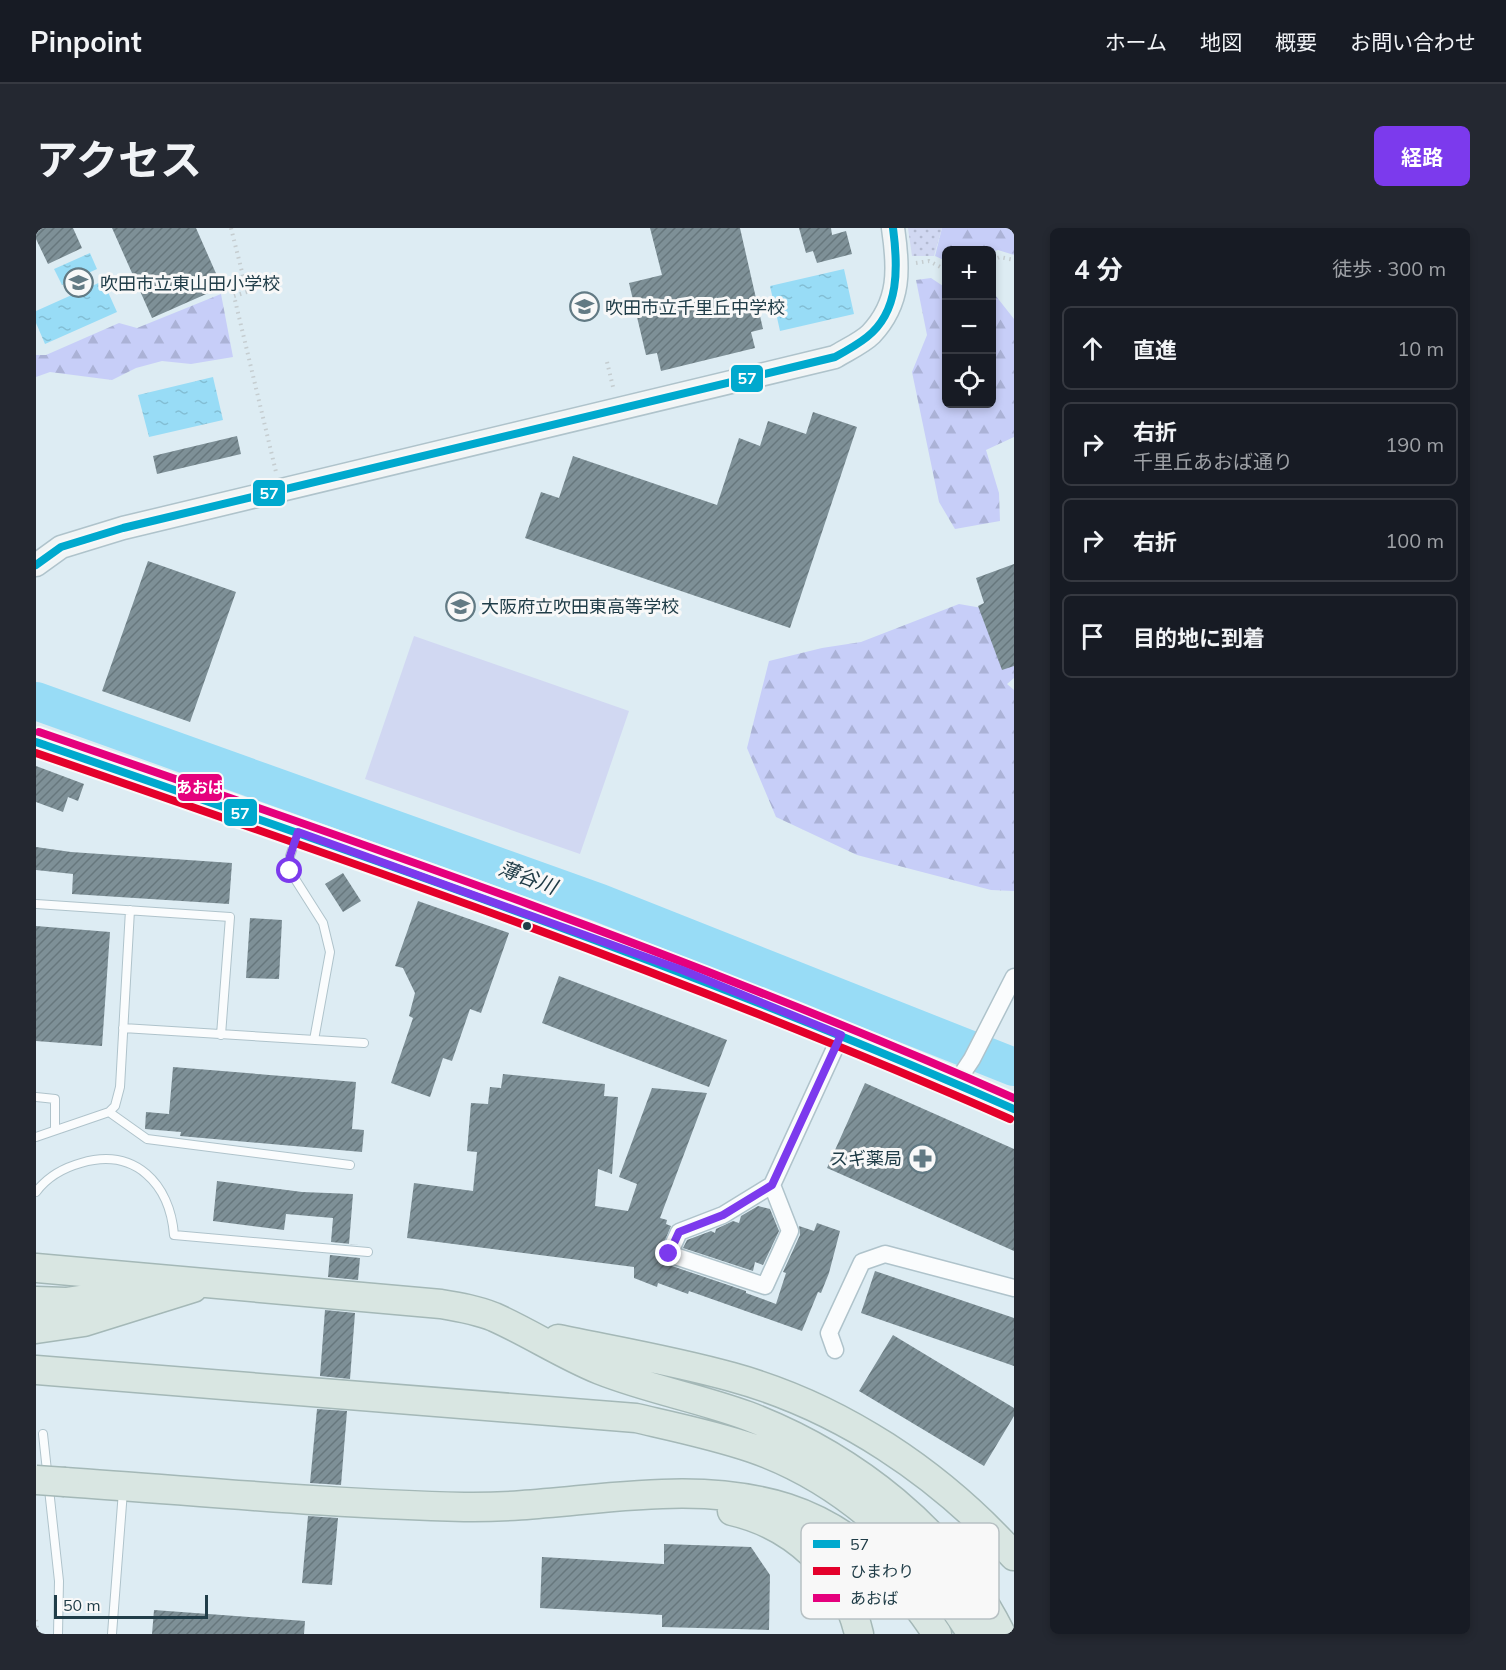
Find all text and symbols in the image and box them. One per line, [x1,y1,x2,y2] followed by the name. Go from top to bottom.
[30,24,142,59] text: Pinpoint
[1105,29,1167,55] text: ホーム
[1200,29,1242,55] text: 地図
[1275,29,1317,55] text: 概要
[1350,29,1476,55] text: お問い合わせ
[1374,126,1470,186] button: 経路
[36,133,202,186] text: アクセス
[942,246,996,408] map controls
[942,246,996,300] button: +
[1074,253,1123,286] text: 4 分
[1332,256,1446,281] text: 徒歩 · 300 m
[63,267,95,299] school or university icon: 吹田市立東山田小学校
[100,272,280,295] place label: 吹田市立東山田小学校
[568,291,600,323] school or university icon: 吹田市立千里丘中学校
[605,296,785,319] place label: 吹田市立千里丘中学校
[942,300,996,354] button: −
[1076,332,1109,365] icon: ahead
[1133,336,1177,364] text: 直進
[1397,336,1444,361] text: 10 m
[942,354,996,408] button: locate
[730,364,764,393] line badge: 57
[737,368,757,388] text: 57
[1133,418,1177,446] text: 右折
[1076,428,1109,461] icon: right
[1385,432,1444,457] text: 190 m
[1133,449,1293,474] text: 千里丘あおば通り
[252,479,286,507] line badge: 57
[259,483,279,503] text: 57
[1076,524,1109,557] icon: right
[1133,528,1177,556] text: 右折
[1385,528,1444,553] text: 100 m
[444,590,476,622] school or university icon: 大阪府立吹田東高等学校
[481,595,679,618] place label: 大阪府立吹田東高等学校
[1076,620,1109,653] icon: arrive
[1133,624,1265,652] text: 目的地に到着
[177,773,223,802] line badge: あおば
[176,777,224,797] text: あおば
[223,798,258,827] line badge: 57
[230,803,250,823] text: 57
[496,855,562,900] water label: 薄谷川
[276,857,302,883] route start
[521,920,533,932] unlabelled marker
[907,1142,939,1174] pharmacy icon: スギ薬局
[830,1147,902,1170] place label: スギ薬局
[655,1240,681,1266] route end
[801,1523,999,1619] legend
[850,1534,869,1554] text: 57
[850,1561,914,1581] text: ひまわり
[850,1588,898,1608] text: あおば
[54,1592,208,1620] scale bar
[63,1595,100,1615] text: 50 m

